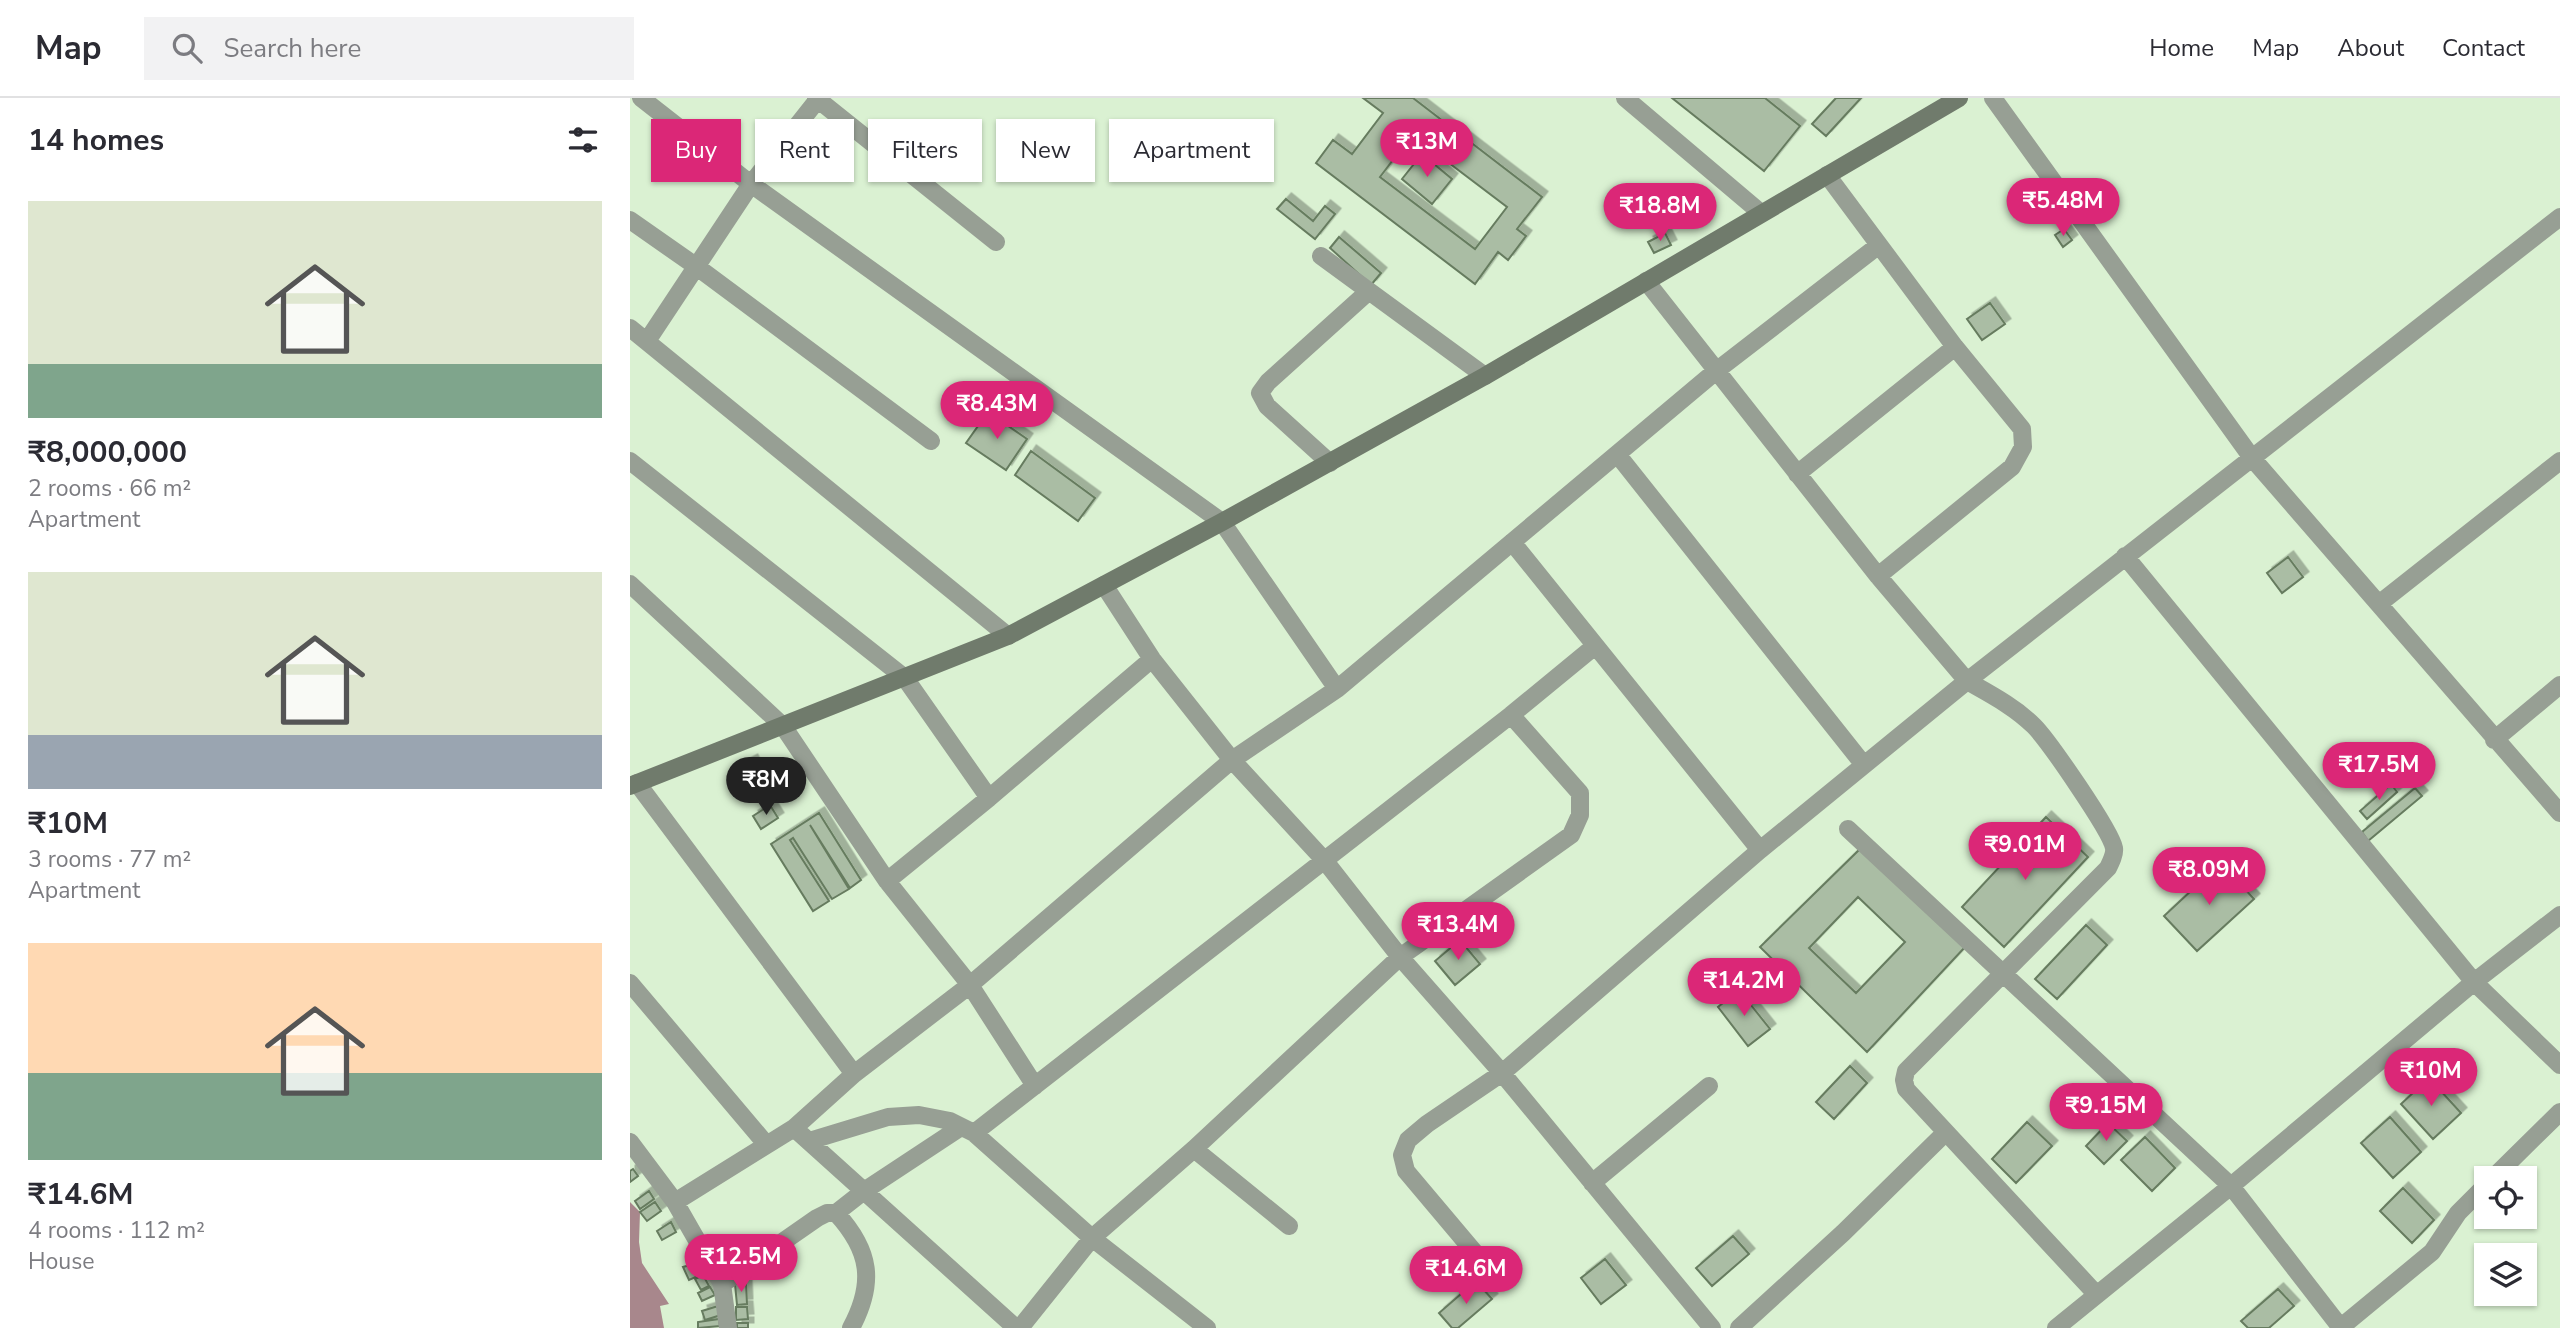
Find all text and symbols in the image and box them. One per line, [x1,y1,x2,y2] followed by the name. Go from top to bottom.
[144,17,634,80] search box
[35,26,102,71] text: Map
[168,29,206,67] icon: search
[224,31,361,66] text: Search here
[2149,32,2214,64] text: Home
[2252,32,2299,64] text: Map
[2337,32,2404,64] text: About
[2442,32,2525,64] text: Contact
[651,119,741,182] chip: Buy
[755,119,854,182] chip: Rent
[868,119,982,182] chip: Filters
[996,119,1095,182] chip: New
[1109,119,1274,182] chip: Apartment
[28,120,164,161] text: 14 homes
[1386,120,1468,179] pin: ₹13M
[564,121,602,159] icon: filters
[1396,126,1458,157] text: ₹13M
[2006,178,2120,238] pin: ₹5.48M
[1603,184,1717,243] pin: ₹18.8M
[2023,185,2103,216] text: ₹5.48M
[1620,190,1700,221] text: ₹18.8M
[252,246,378,372] icon: home
[940,382,1054,441] pin: ₹8.43M
[957,388,1037,419] text: ₹8.43M
[28,432,187,473] text: ₹8,000,000
[28,473,191,504] text: 2 rooms · 66 m²
[28,504,140,535] text: Apartment
[252,617,378,743] icon: home
[2322,742,2436,802] pin: ₹17.5M
[2339,749,2419,780] text: ₹17.5M
[732,758,800,817] pin: ₹8M
[742,764,790,795] text: ₹8M
[28,803,108,844] text: ₹10M
[1968,822,2082,882] pin: ₹9.01M
[1985,829,2065,860] text: ₹9.01M
[28,844,191,875] text: 3 rooms · 77 m²
[2152,848,2266,907] pin: ₹8.09M
[2169,854,2249,885] text: ₹8.09M
[28,875,140,906] text: Apartment
[1401,902,1515,962] pin: ₹13.4M
[1418,909,1498,940] text: ₹13.4M
[1687,958,1801,1018] pin: ₹14.2M
[1704,965,1784,996] text: ₹14.2M
[252,988,378,1114] icon: home
[2390,1048,2472,1108] pin: ₹10M
[2400,1055,2462,1086] text: ₹10M
[2049,1084,2163,1143] pin: ₹9.15M
[2066,1090,2146,1121] text: ₹9.15M
[2474,1166,2537,1306] map controls
[2474,1166,2537,1229] button: locate
[28,1174,133,1215] text: ₹14.6M
[28,1215,205,1246] text: 4 rooms · 112 m²
[684,1234,798,1294] pin: ₹12.5M
[701,1241,781,1272] text: ₹12.5M
[2474,1243,2537,1306] button: layers
[28,1246,95,1277] text: House
[1409,1246,1523,1306] pin: ₹14.6M
[1426,1253,1506,1284] text: ₹14.6M

